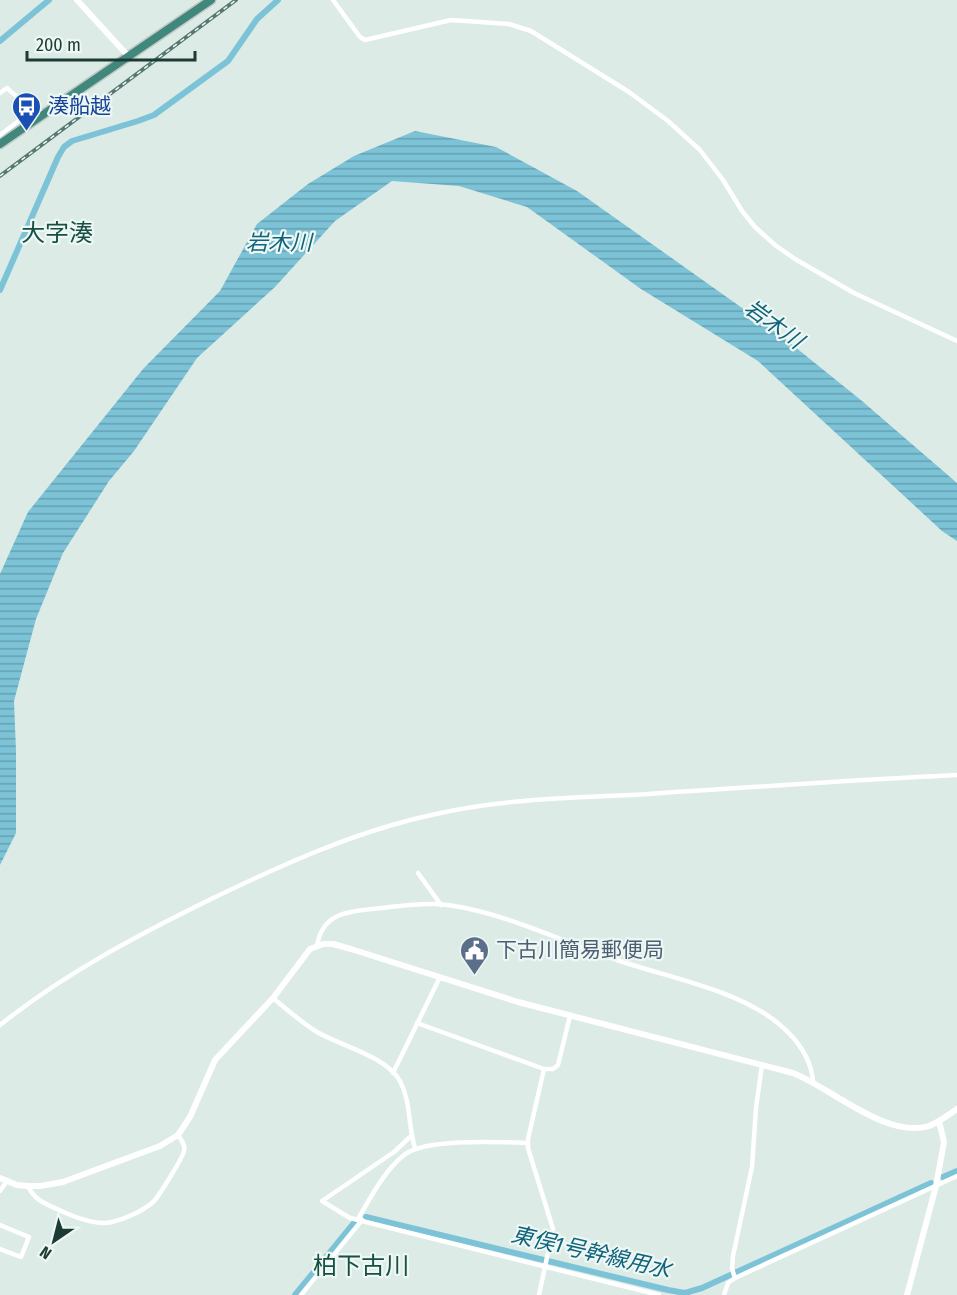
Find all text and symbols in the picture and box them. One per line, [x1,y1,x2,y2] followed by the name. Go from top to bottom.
[27,24,195,62] scale bar
[36,34,81,56] text: 200 m
[11,90,43,132] bus stop icon: 湊船越
[48,93,111,119] place label: 湊船越
[21,219,93,247] district label: 大字湊
[246,229,314,256] water label: 岩木川
[739,294,810,355] water label: 岩木川
[459,934,491,976] public building icon: 下古川簡易郵便局
[496,937,664,963] place label: 下古川簡易郵便局
[24,1211,84,1271] north arrow
[509,1221,675,1284] water label: 東俣1号幹線用水
[36,1242,55,1263] text: N
[313,1252,409,1280] district label: 柏下古川

